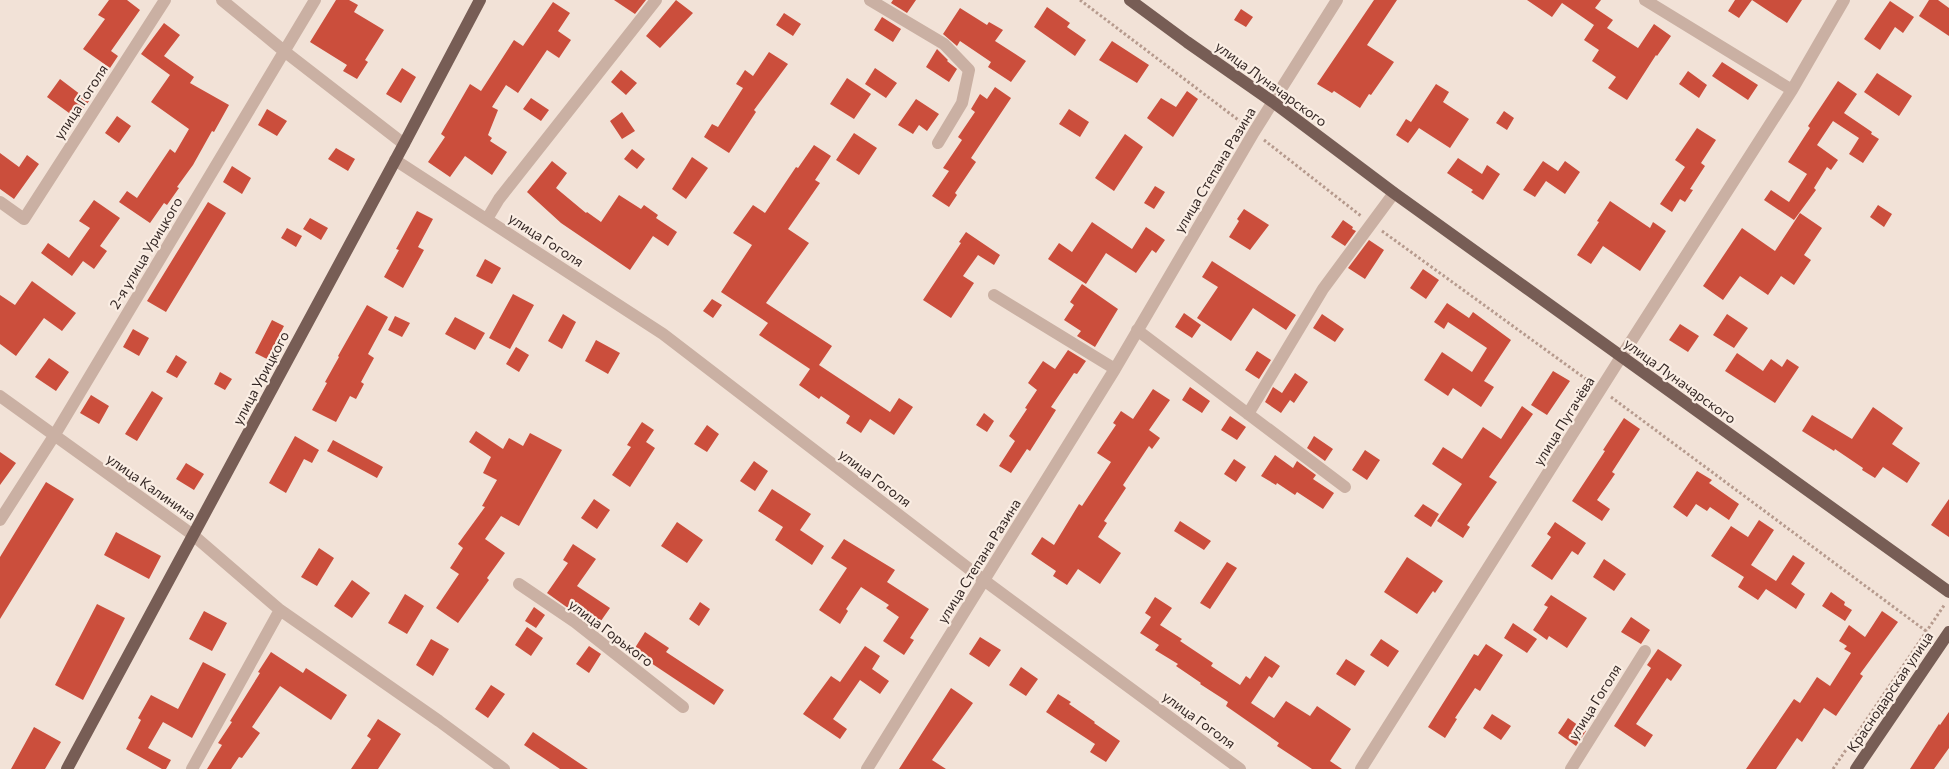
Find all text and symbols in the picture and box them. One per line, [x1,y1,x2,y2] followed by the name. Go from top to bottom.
[1212,37,1330,130] street label: улица Луначарского
[50,61,111,142] street label: улица Гоголя
[1170,104,1259,236] street label: улица Степана Разина
[105,194,186,312] street label: 2-я улица Урицкого
[506,209,587,270] street label: улица Гоголя
[229,328,292,428] street label: улица Урицкого
[1621,334,1739,427] street label: улица Луначарского
[1529,373,1598,468] street label: улица Пугачёва
[836,445,915,510] street label: улица Гоголя
[103,450,199,524] street label: улица Калинина
[933,495,1024,626] street label: улица Степана Разина
[566,595,657,670] street label: улица Горького
[1843,628,1936,755] street label: Краснодарская улица
[1565,661,1625,743] street label: улица Гоголя
[1160,687,1239,752] street label: улица Гоголя

